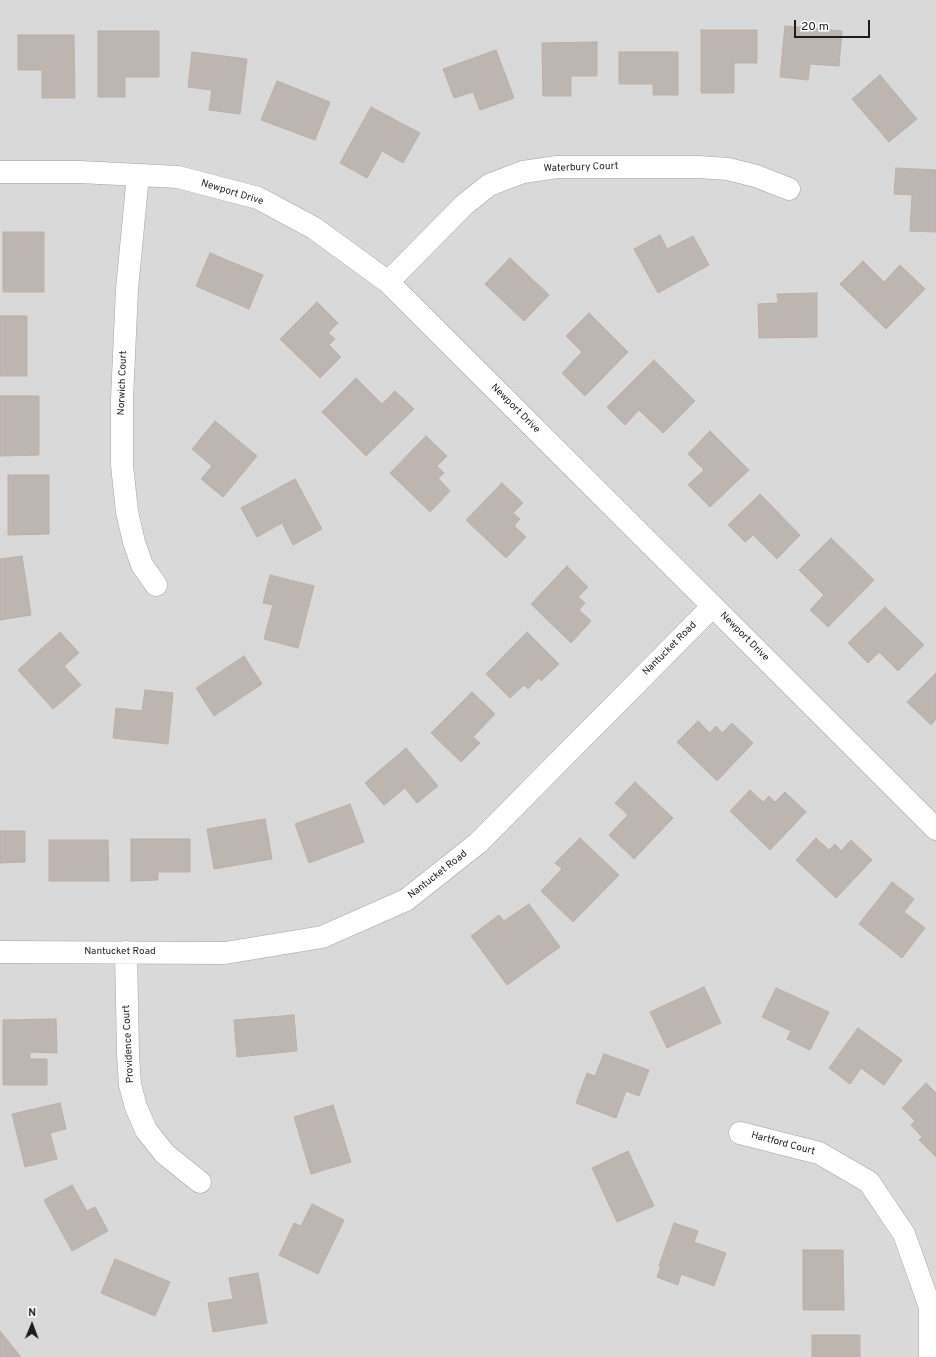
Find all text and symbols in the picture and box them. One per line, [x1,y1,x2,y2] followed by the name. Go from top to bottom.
[796,12,872,38] scale bar
[801,19,829,35] text: 20 m
[543,161,619,175] street label: Waterbury Court
[199,178,265,208] street label: Newport Drive
[116,350,130,416] street label: Norwich Court
[488,382,542,436] street label: Newport Drive
[717,610,771,664] street label: Newport Drive
[641,620,699,678] street label: Nantucket Road
[406,848,470,902] street label: Nantucket Road
[84,946,156,958] street label: Nantucket Road
[121,1005,137,1083] street label: Providence Court
[750,1130,816,1158] street label: Hartford Court
[12,1305,52,1345] north arrow
[28,1306,36,1320] text: N

